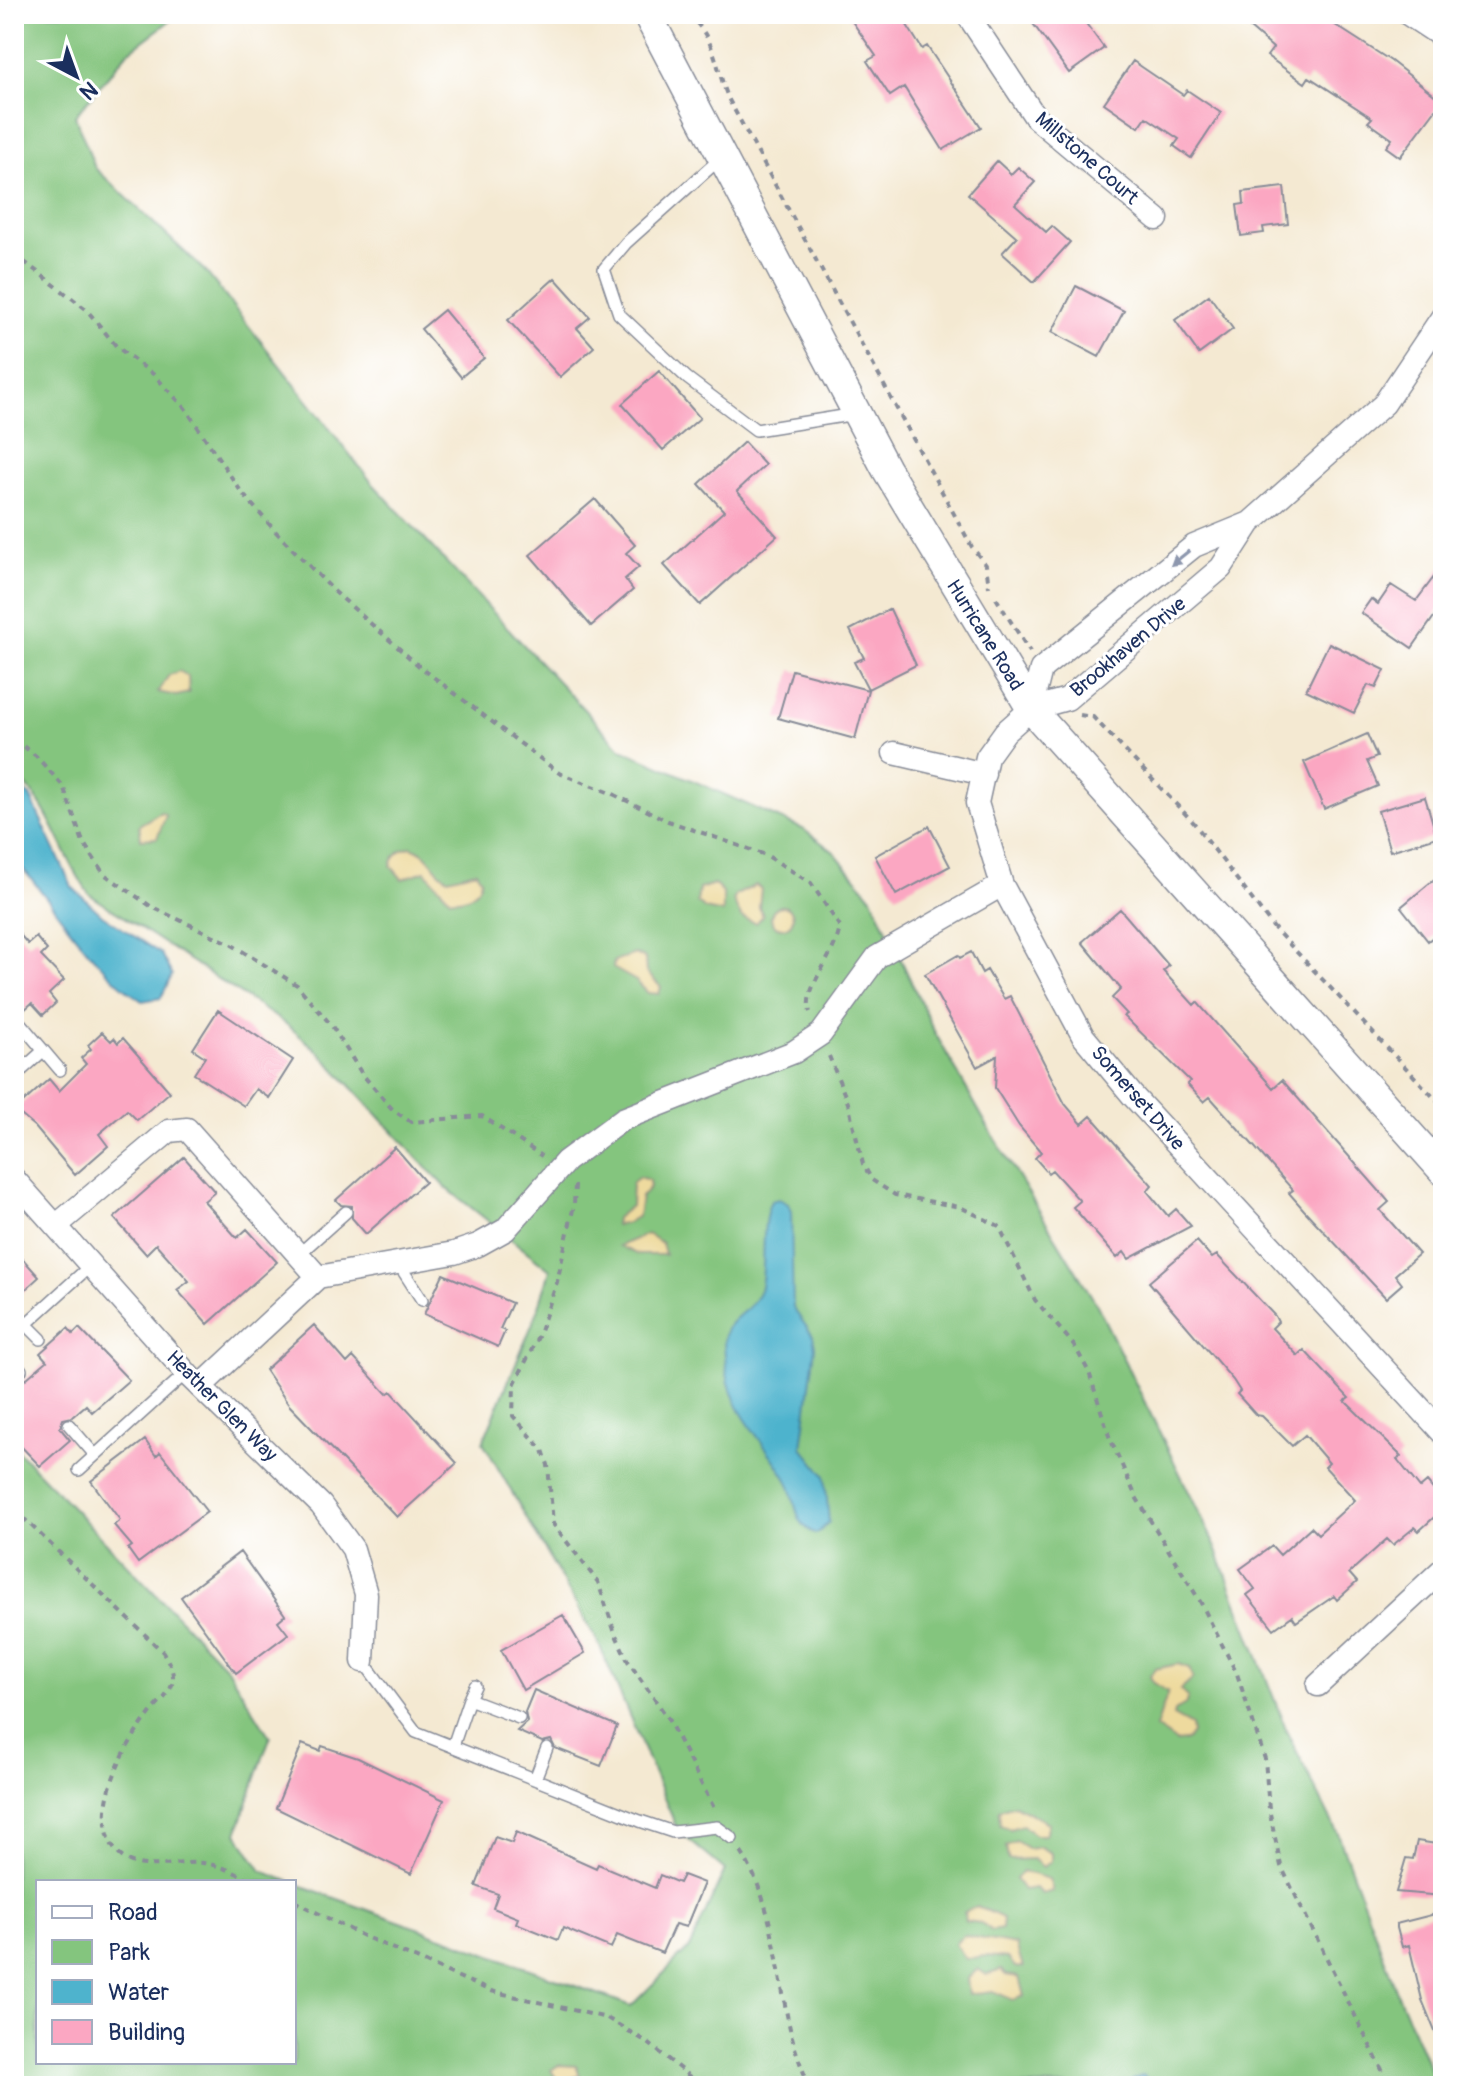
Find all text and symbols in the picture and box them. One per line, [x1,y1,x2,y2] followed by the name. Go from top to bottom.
[36,36,116,116] north arrow
[74,75,103,106] text: N
[1030,106,1145,210] street label: Millstone Court
[1170,549,1190,565] one-way arrow
[941,575,1029,695] street label: Hurricane Road
[1065,591,1191,703] street label: Brookhaven Drive
[1086,1041,1190,1156] street label: Somerset Drive
[161,1345,283,1467] street label: Heather Glen Way
[36,1880,296,2064] legend
[108,1898,158,1927] text: Road
[108,1938,150,1967] text: Park
[108,1978,169,2007] text: Water
[108,2018,185,2047] text: Building

